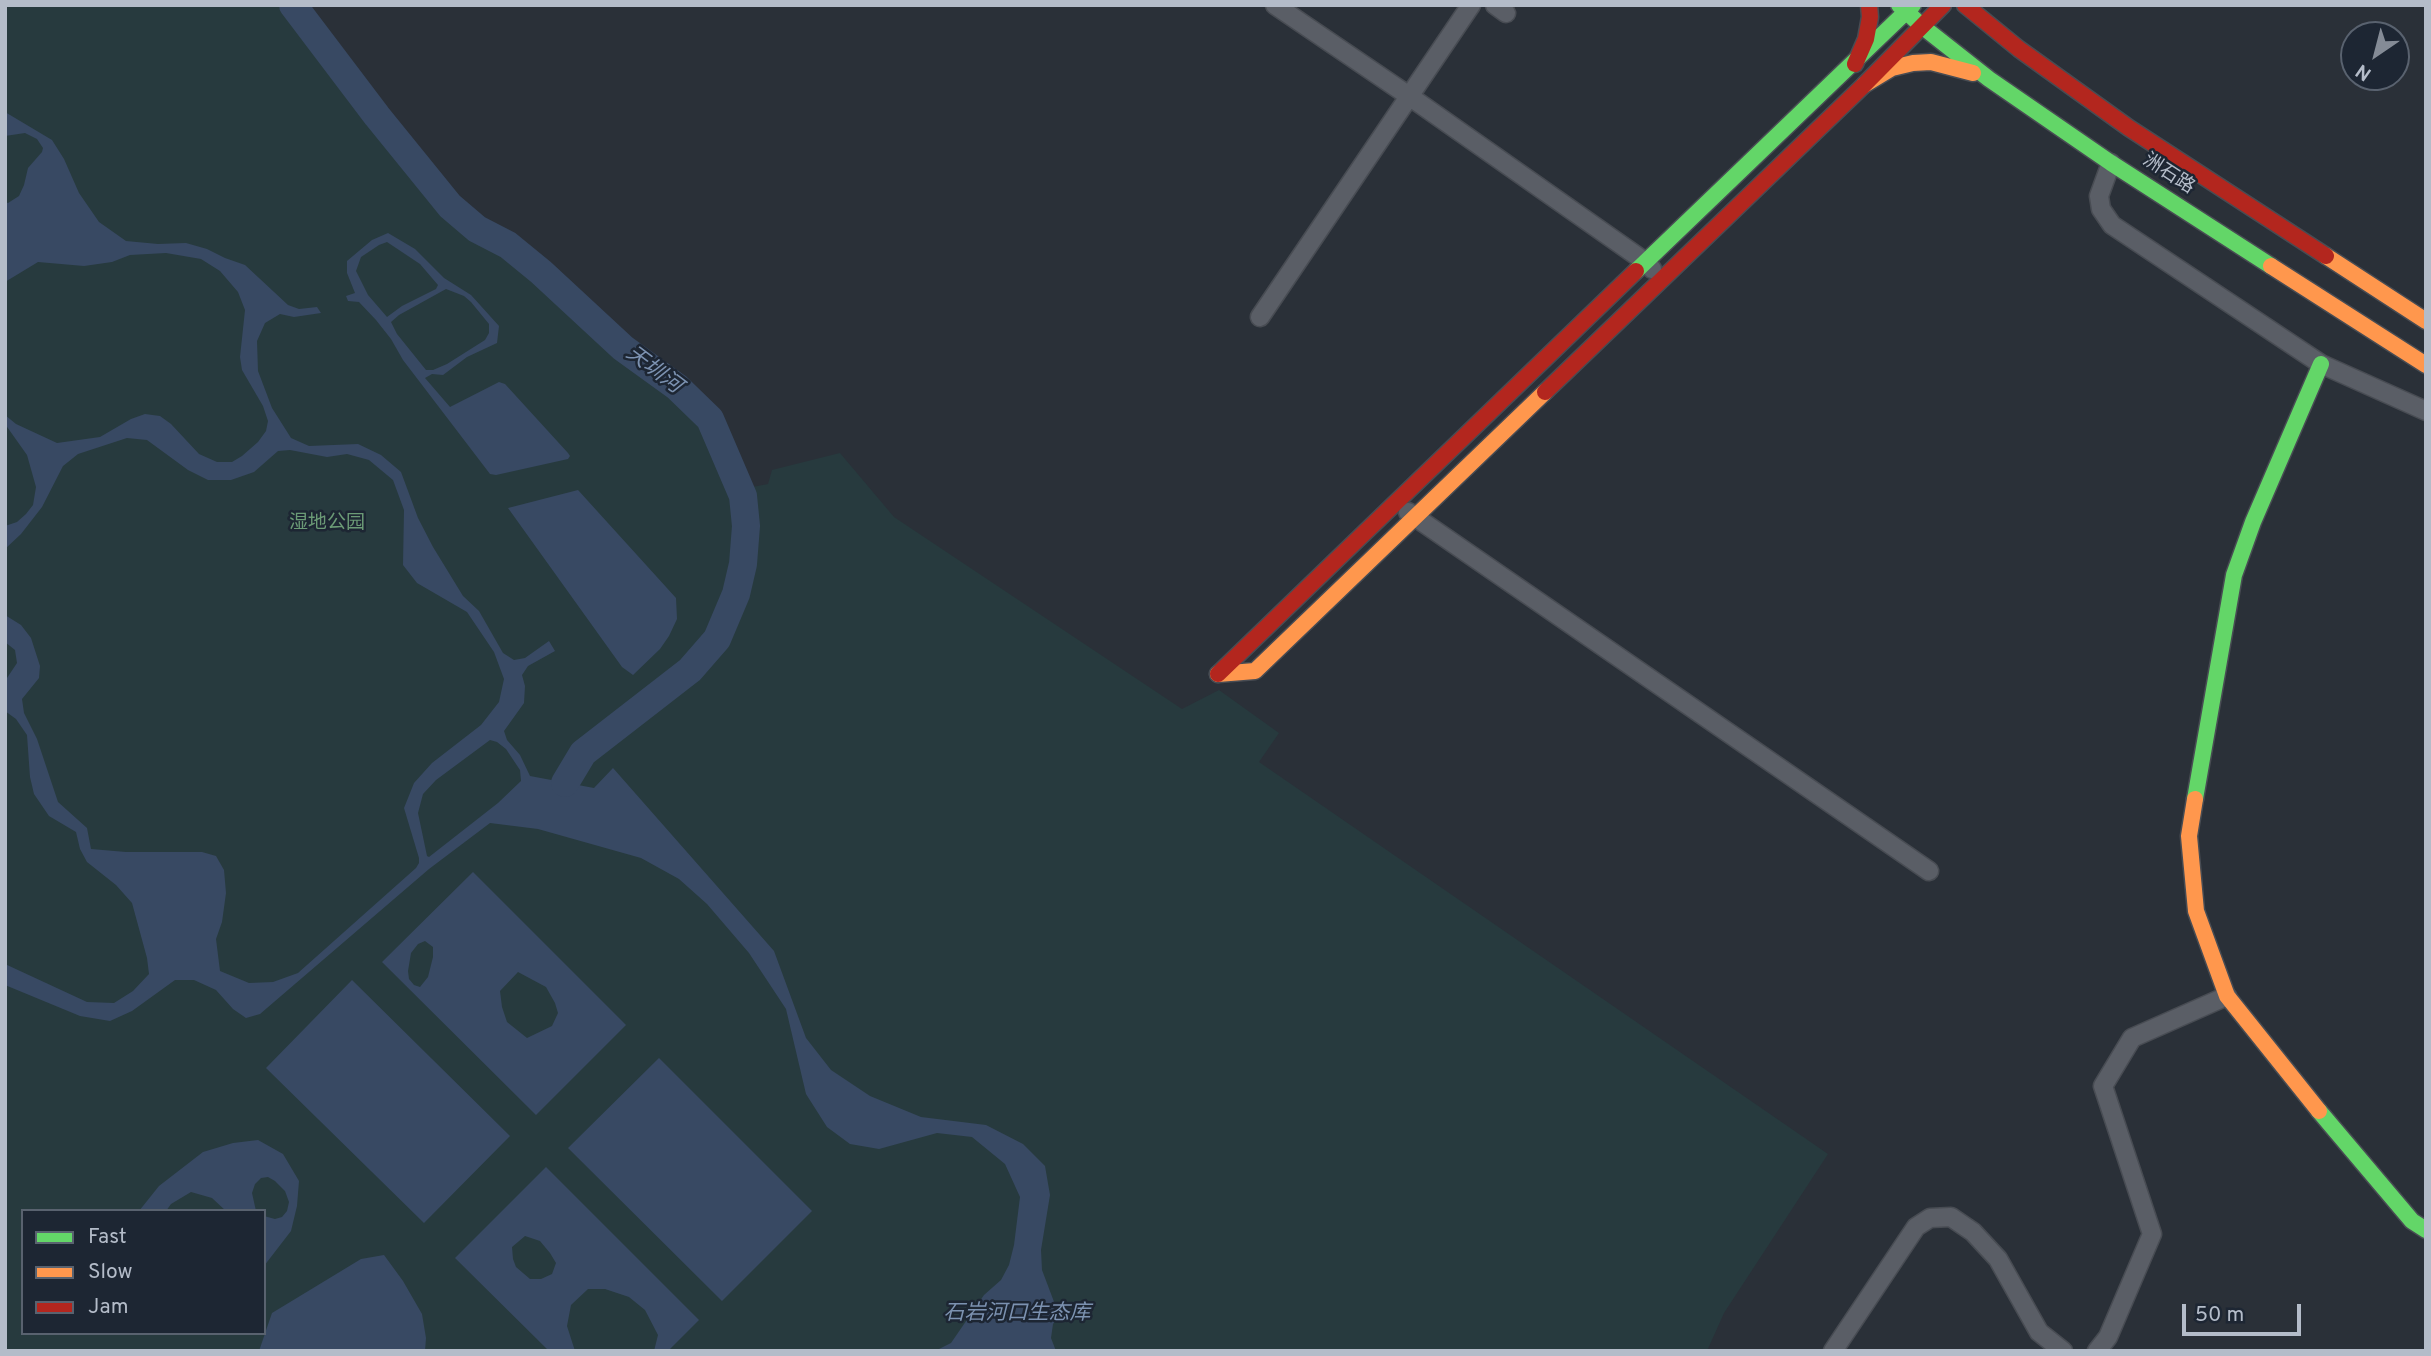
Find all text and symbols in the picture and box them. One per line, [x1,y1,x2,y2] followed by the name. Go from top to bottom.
[2340,21,2410,91] north arrow
[2352,58,2377,85] text: N
[2138,150,2198,200] street label: 洲石路
[620,342,686,400] water label: 天圳河
[289,513,365,535] park label: 湿地公园
[21,1209,266,1335] legend
[88,1224,127,1251] text: Fast
[88,1259,133,1286] text: Slow
[2186,1290,2305,1334] scale bar
[88,1294,129,1321] text: Jam
[944,1302,1090,1328] water label: 石岩河口生态库
[2195,1302,2244,1329] text: 50 m

